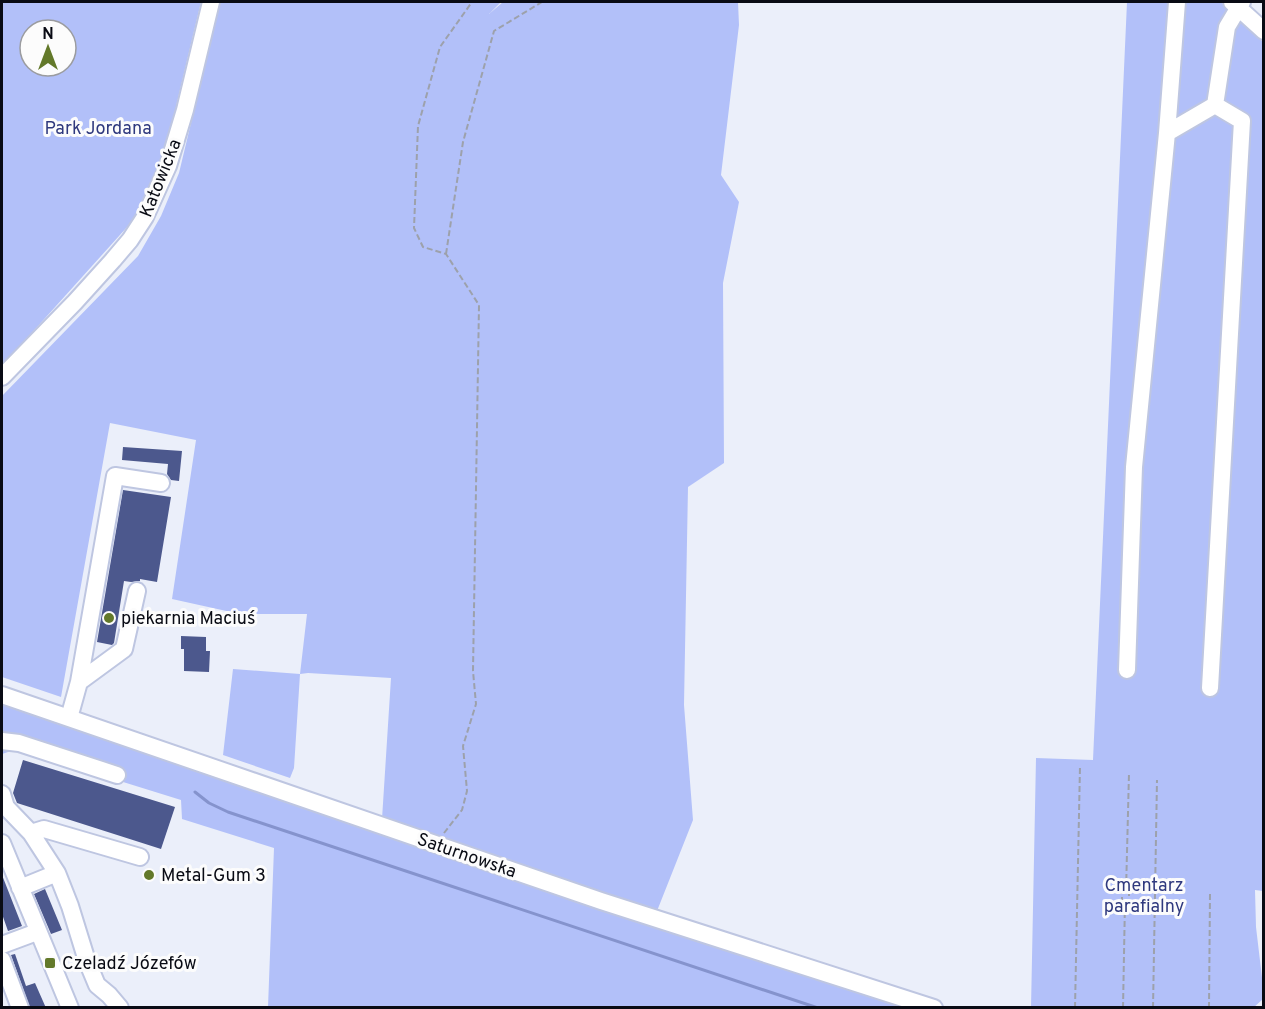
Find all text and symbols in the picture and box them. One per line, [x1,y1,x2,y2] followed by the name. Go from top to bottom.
[18,18,78,78] north arrow
[42,25,54,45] text: N
[44,118,152,141] park label: Park Jordana
[135,136,187,221] street label: Katowicka
[121,608,255,631] place label: piekarnia Maciuś
[102,611,116,625] marker: piekarnia Maciuś
[414,829,519,884] street label: Saturnowska
[161,865,266,888] place label: Metal-Gum 3
[142,868,156,882] marker: Metal-Gum 3
[1104,875,1184,919] park label: Cmentarz parafialny
[62,953,197,976] place label: Czeladź Józefów
[43,956,57,970] marker: Czeladź Józefów

